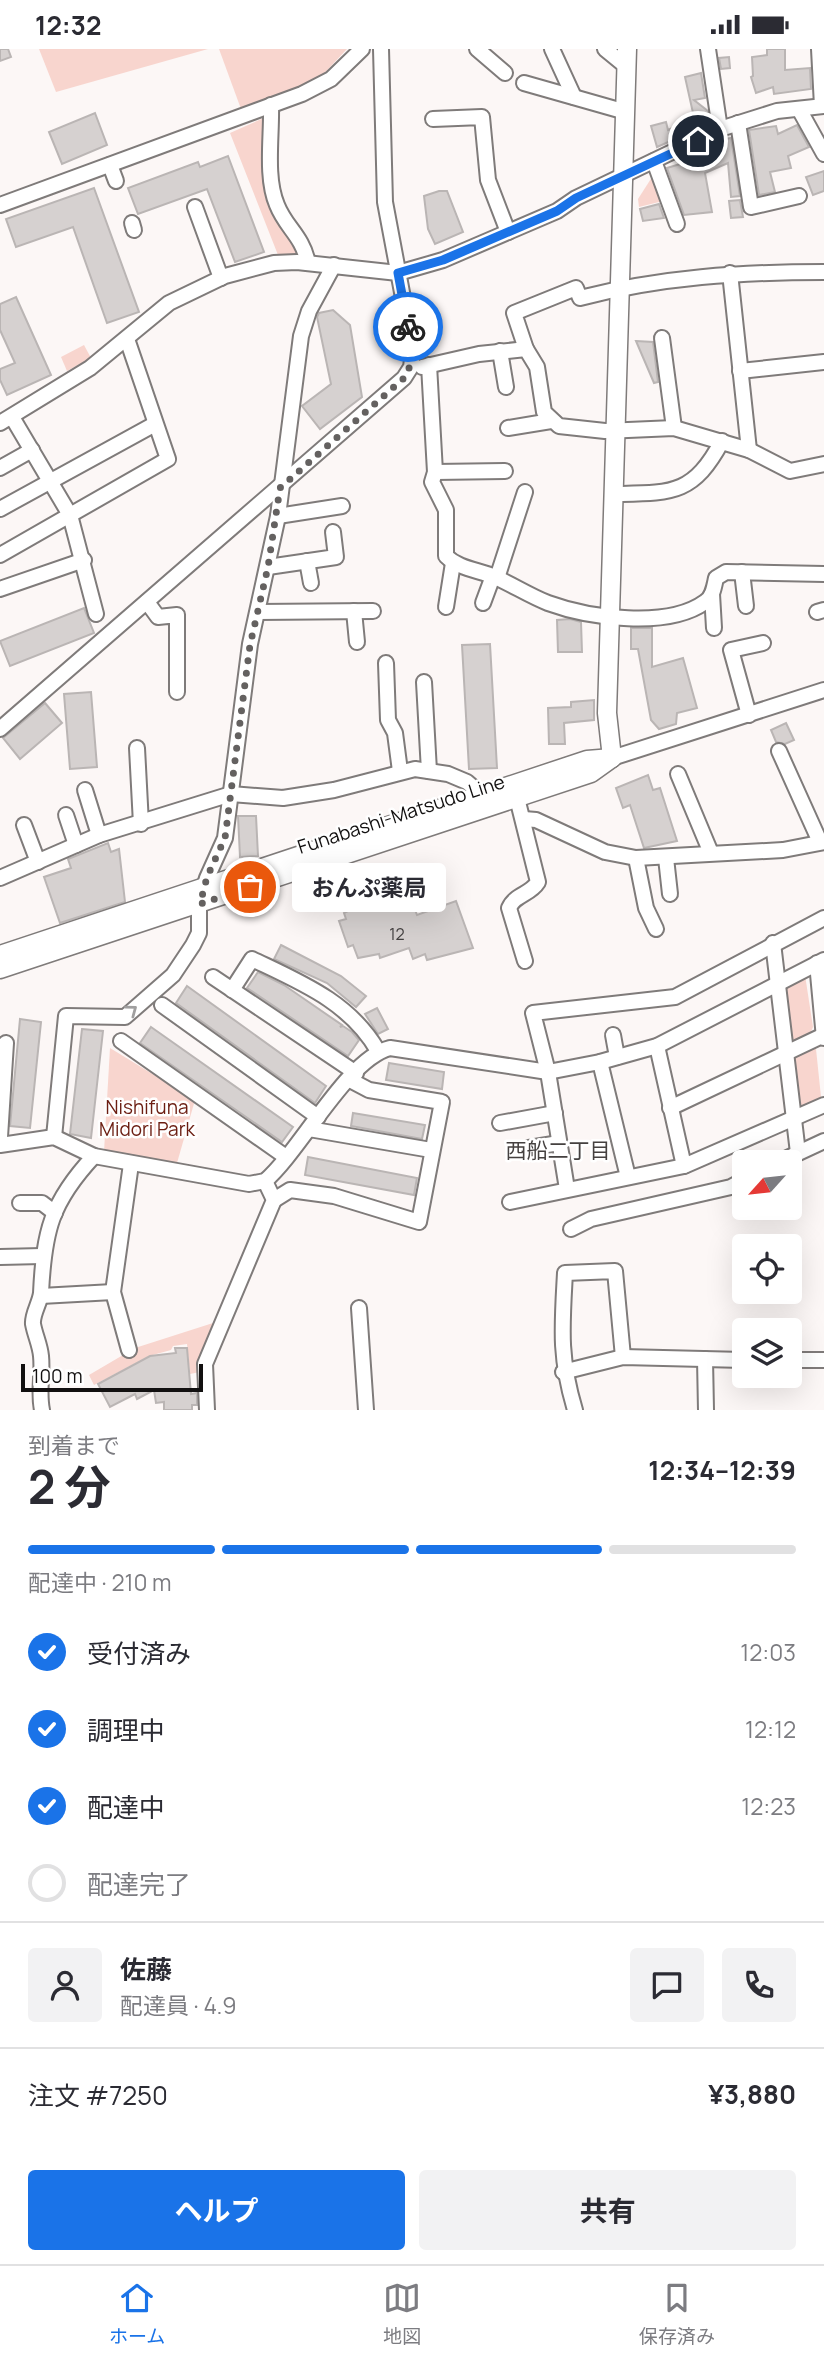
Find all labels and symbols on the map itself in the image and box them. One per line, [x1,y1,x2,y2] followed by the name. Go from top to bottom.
[668,111,728,171] pin
[373,292,443,362] courier
[294,768,508,860] street label: Funabashi-Matsudo Line
[220,857,280,917] pin
[292,863,446,911] callout: おんぷ薬局
[389,923,405,945] house number: 12
[124,1006,136,1018] one-way arrow
[99,1094,195,1142] park label: Nishifuna Midori Park
[506,1136,611,1164] district label: 西船二丁目
[732,1150,802,1220] north arrow
[21,1361,203,1393] scale bar

